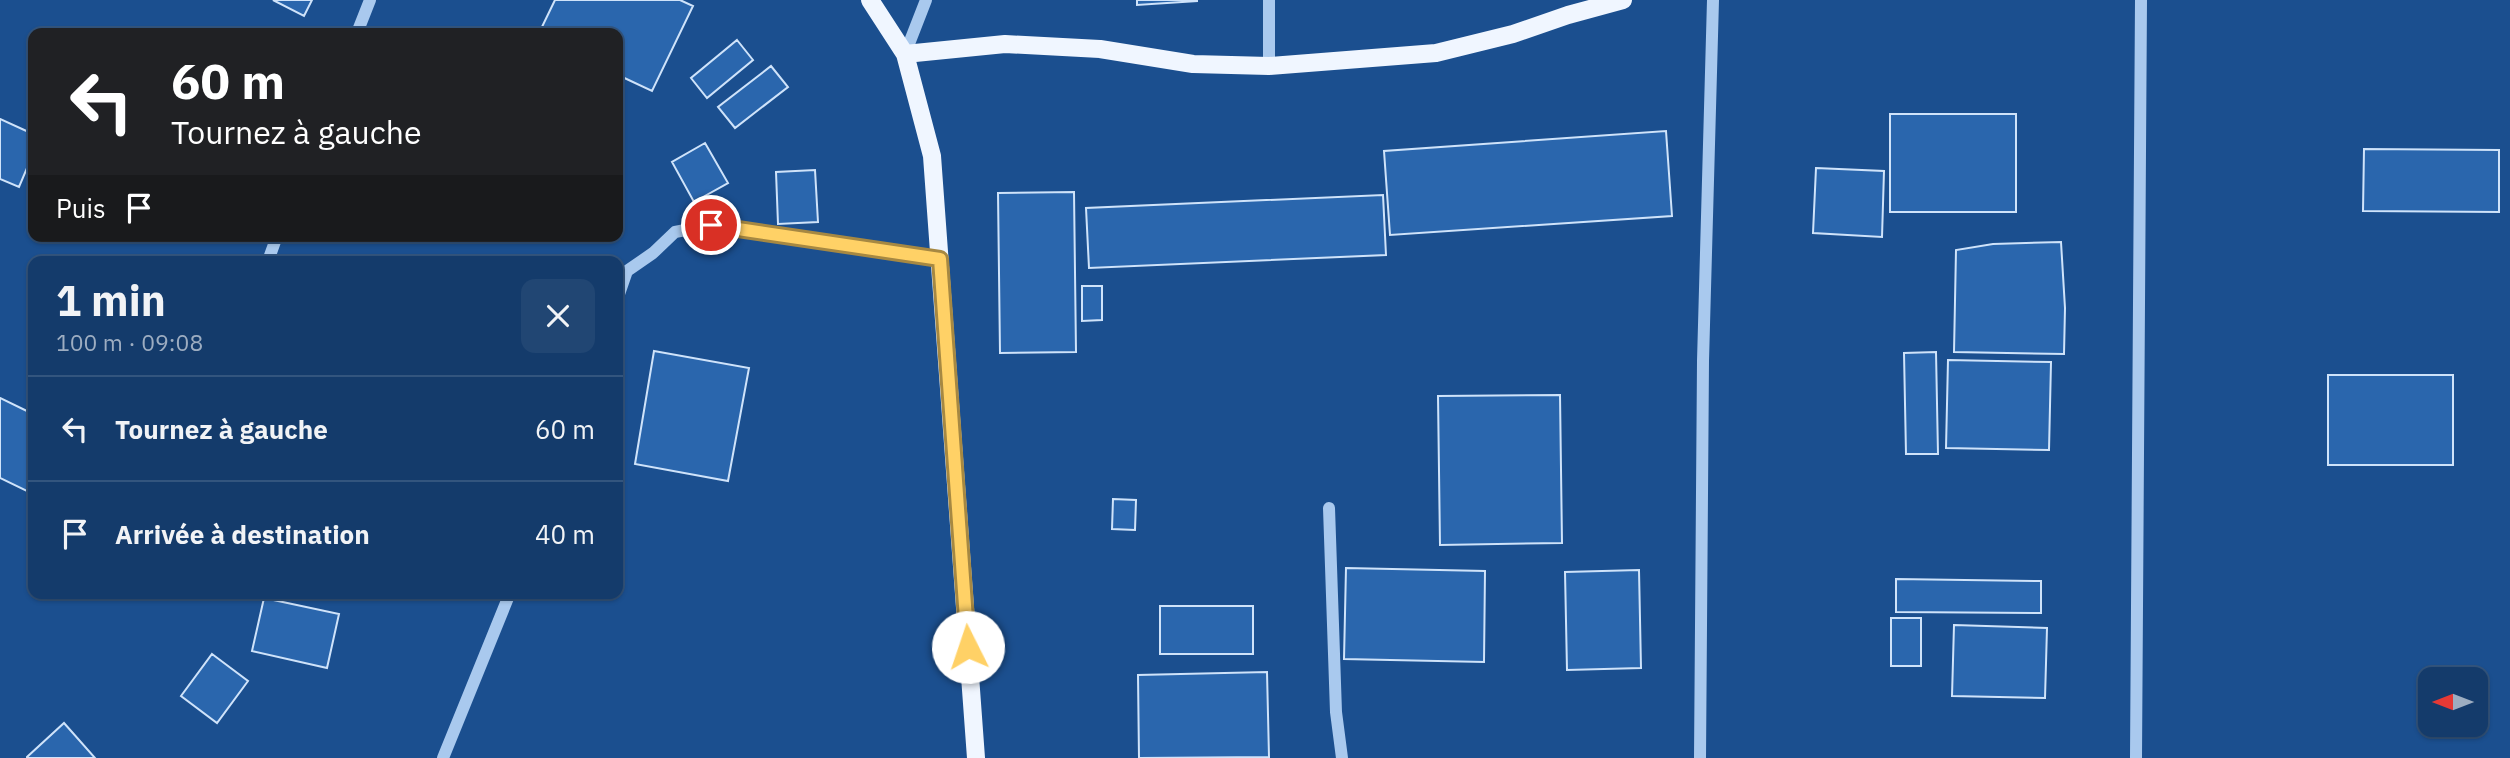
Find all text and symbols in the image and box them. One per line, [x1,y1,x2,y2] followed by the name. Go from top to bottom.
[171,49,285,112] text: 60 m
[56,56,147,147] icon: left
[171,111,422,153] text: Tournez à gauche
[120,189,158,227] icon: arrive
[56,191,106,225] text: Puis
[681,195,741,255] pin
[692,206,730,244] icon: arrive
[56,273,166,328] text: 1 min
[521,279,595,353] button: close
[56,327,203,357] text: 100 m · 09:08
[56,410,94,448] icon: left
[115,412,328,446] text: Tournez à gauche
[535,412,595,446] text: 60 m
[56,515,94,553] icon: arrive
[115,517,370,551] text: Arrivée à destination
[535,517,595,551] text: 40 m
[931,610,1005,684] position arrow
[2418,667,2488,737] north arrow
[2418,667,2488,737] map controls

